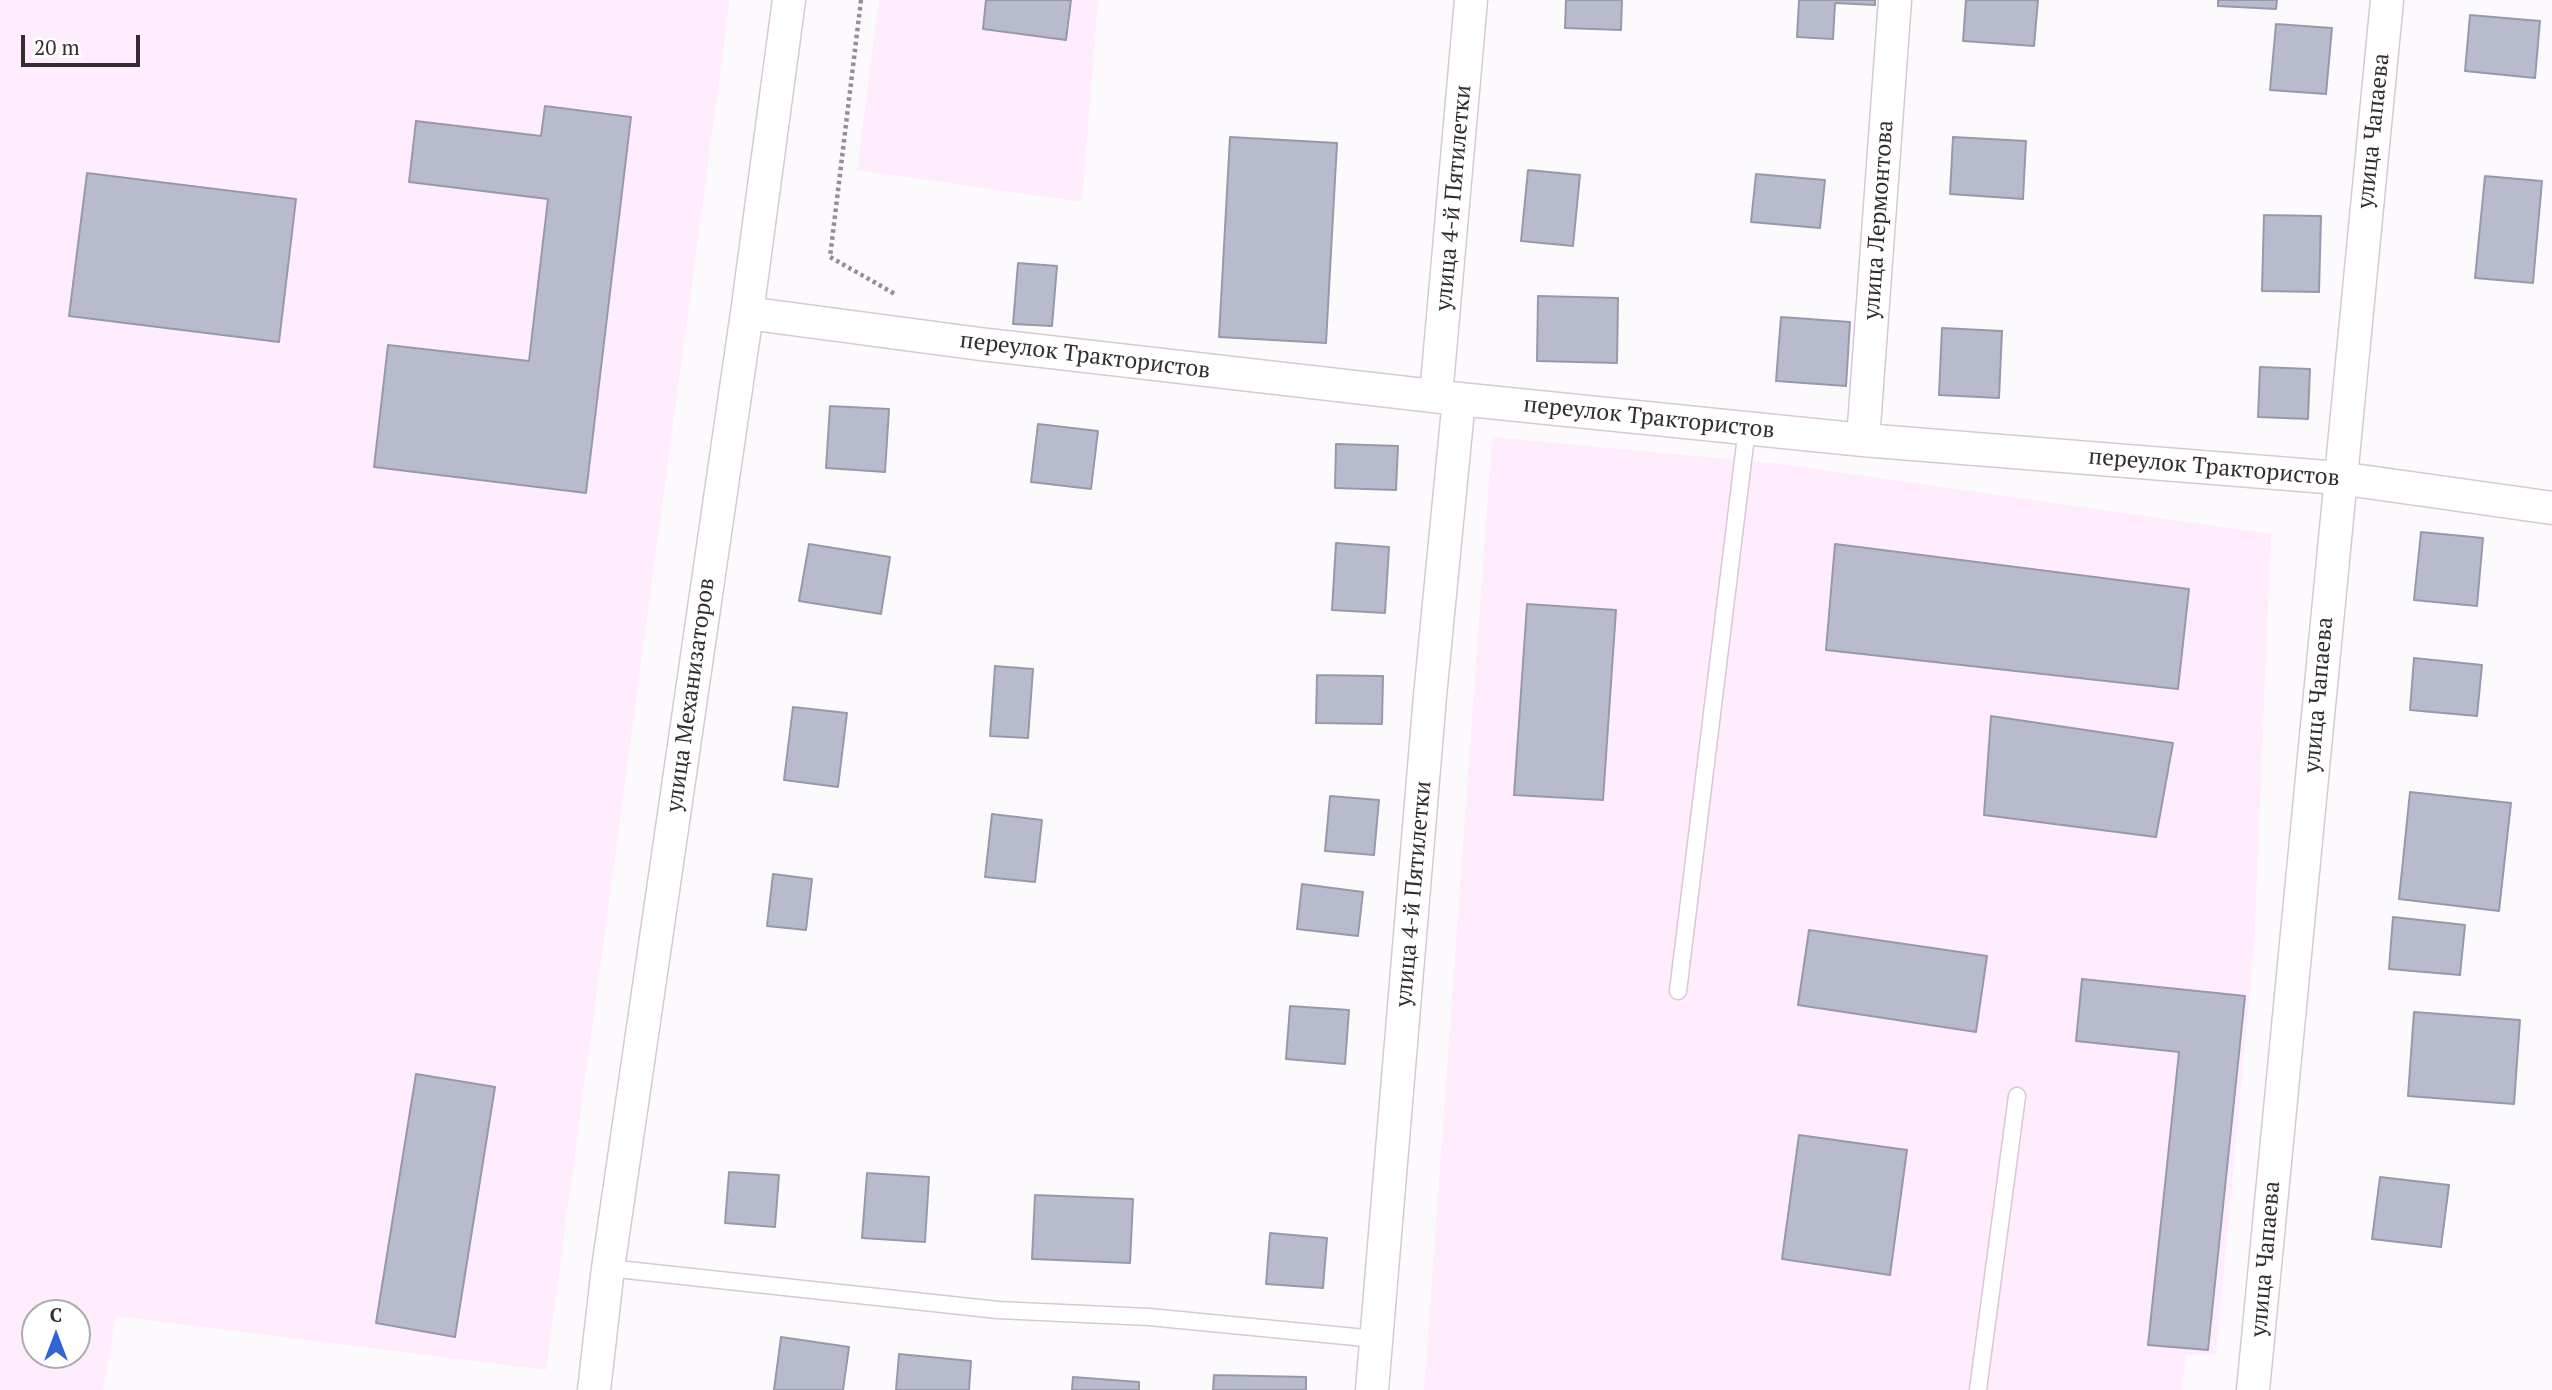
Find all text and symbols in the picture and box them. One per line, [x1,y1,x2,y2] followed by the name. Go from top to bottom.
[24,21,144,65] scale bar
[34,33,80,61] text: 20 m
[2352,52,2396,210] street label: улица Чапаева
[1430,84,1478,312] street label: улица 4-й Пятилетки
[1858,119,1900,321] street label: улица Лермонтова
[958,327,1212,385] street label: переулок Трактористов
[1522,391,1776,445] street label: переулок Трактористов
[2087,443,2341,493] street label: переулок Трактористов
[661,576,721,814] street label: улица Механизаторов
[2298,616,2340,774] street label: улица Чапаева
[1390,780,1438,1008] street label: улица 4-й Пятилетки
[2245,1180,2287,1338] street label: улица Чапаева
[21,1299,91,1369] north arrow
[50,1302,62,1327] text: С

